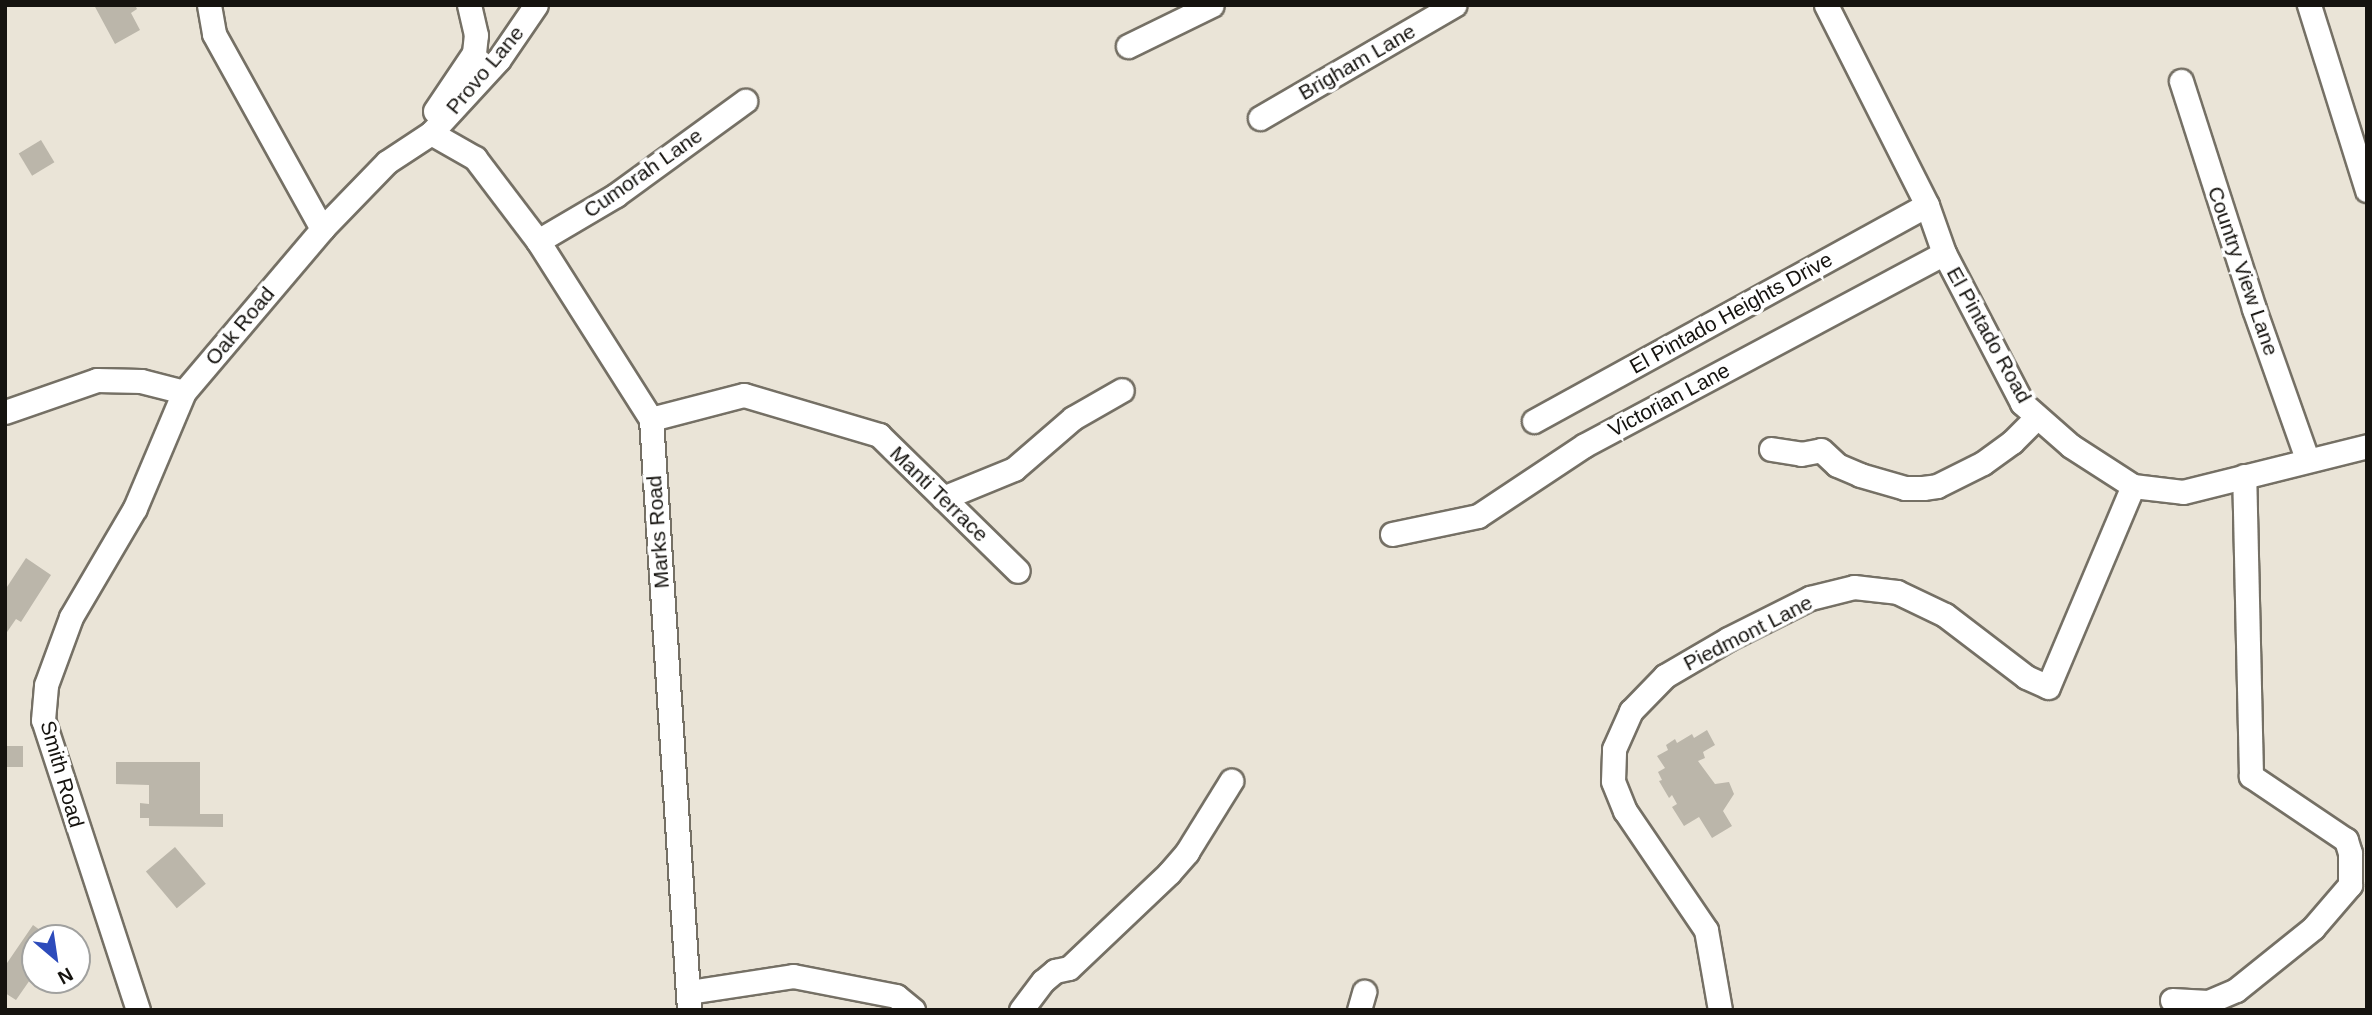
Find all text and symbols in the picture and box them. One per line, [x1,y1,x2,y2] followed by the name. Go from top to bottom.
[1294,18,1420,106] street label: Brigham Lane
[441,21,529,119] street label: Provo Lane
[579,123,707,223] street label: Cumorah Lane
[2202,183,2284,359] street label: Country View Lane
[1625,247,1837,379] street label: El Pintado Heights Drive
[1941,263,2037,407] street label: El Pintado Road
[200,282,280,370] street label: Oak Road
[1604,357,1734,443] street label: Victorian Lane
[884,441,994,547] street label: Manti Terrace
[641,475,675,589] street label: Marks Road
[1679,590,1817,676] street label: Piedmont Lane
[35,718,89,830] street label: Smith Road
[21,924,91,994] north arrow
[54,964,77,989] text: N

